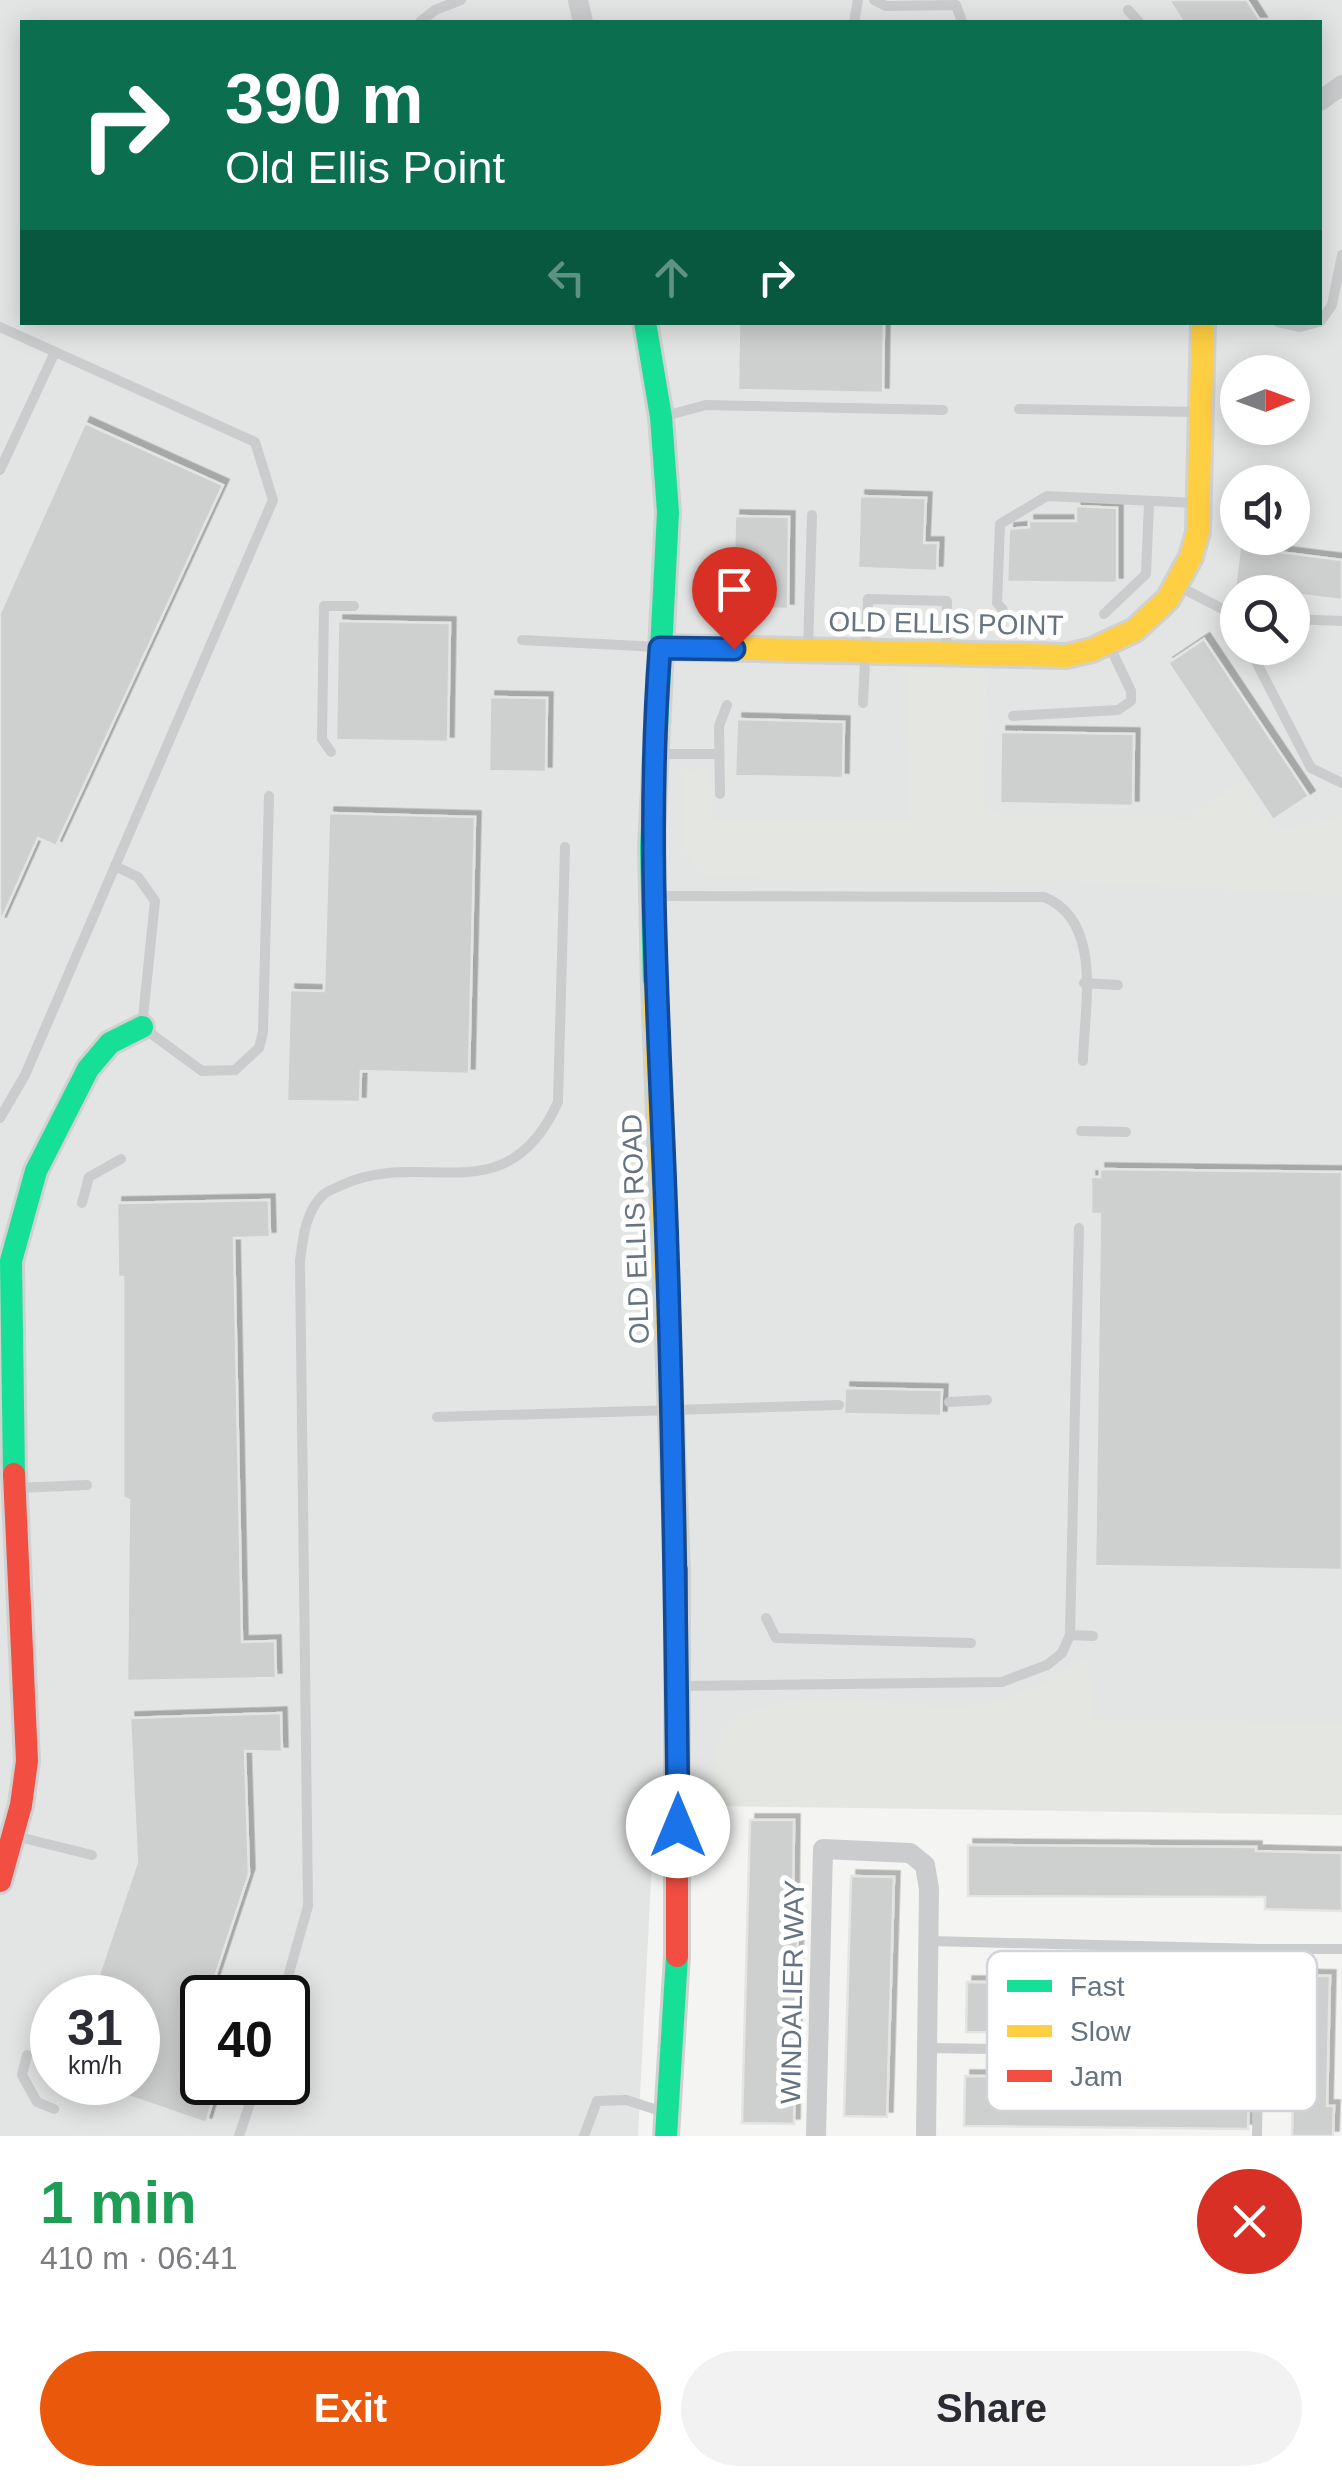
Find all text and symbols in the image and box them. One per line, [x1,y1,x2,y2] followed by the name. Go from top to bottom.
[60,60,190,190] icon: right
[225,60,423,138] text: 390 m
[225,142,505,193] text: Old Ellis Point
[539,250,594,305] icon: left
[644,250,699,305] icon: ahead
[749,250,804,305] icon: right
[1220,355,1310,445] north arrow
[1220,355,1310,665] map controls
[1220,465,1310,555] button: sound
[692,547,777,650] pin
[707,562,762,617] icon: arrive
[1220,575,1310,665] button: search
[828,606,1064,641] street label: OLD ELLIS POINT
[616,1113,655,1345] street label: OLD ELLIS ROAD
[626,1774,730,1878] position arrow
[775,1879,810,2104] street label: WINDALIER WAY
[987,1951,1317,2111] legend
[1070,1971,1125,2002] text: Fast
[180,1975,310,2105] speed limit sign: 40
[67,2000,123,2056] text: 31
[1070,2016,1131,2047] text: Slow
[68,2051,122,2079] text: km/h
[1070,2061,1123,2092] text: Jam
[40,2169,197,2236] text: 1 min
[1197,2169,1302,2274] button: close
[40,2240,237,2276] text: 410 m · 06:41
[40,2351,661,2466] button: Exit
[681,2351,1302,2466] button: Share

